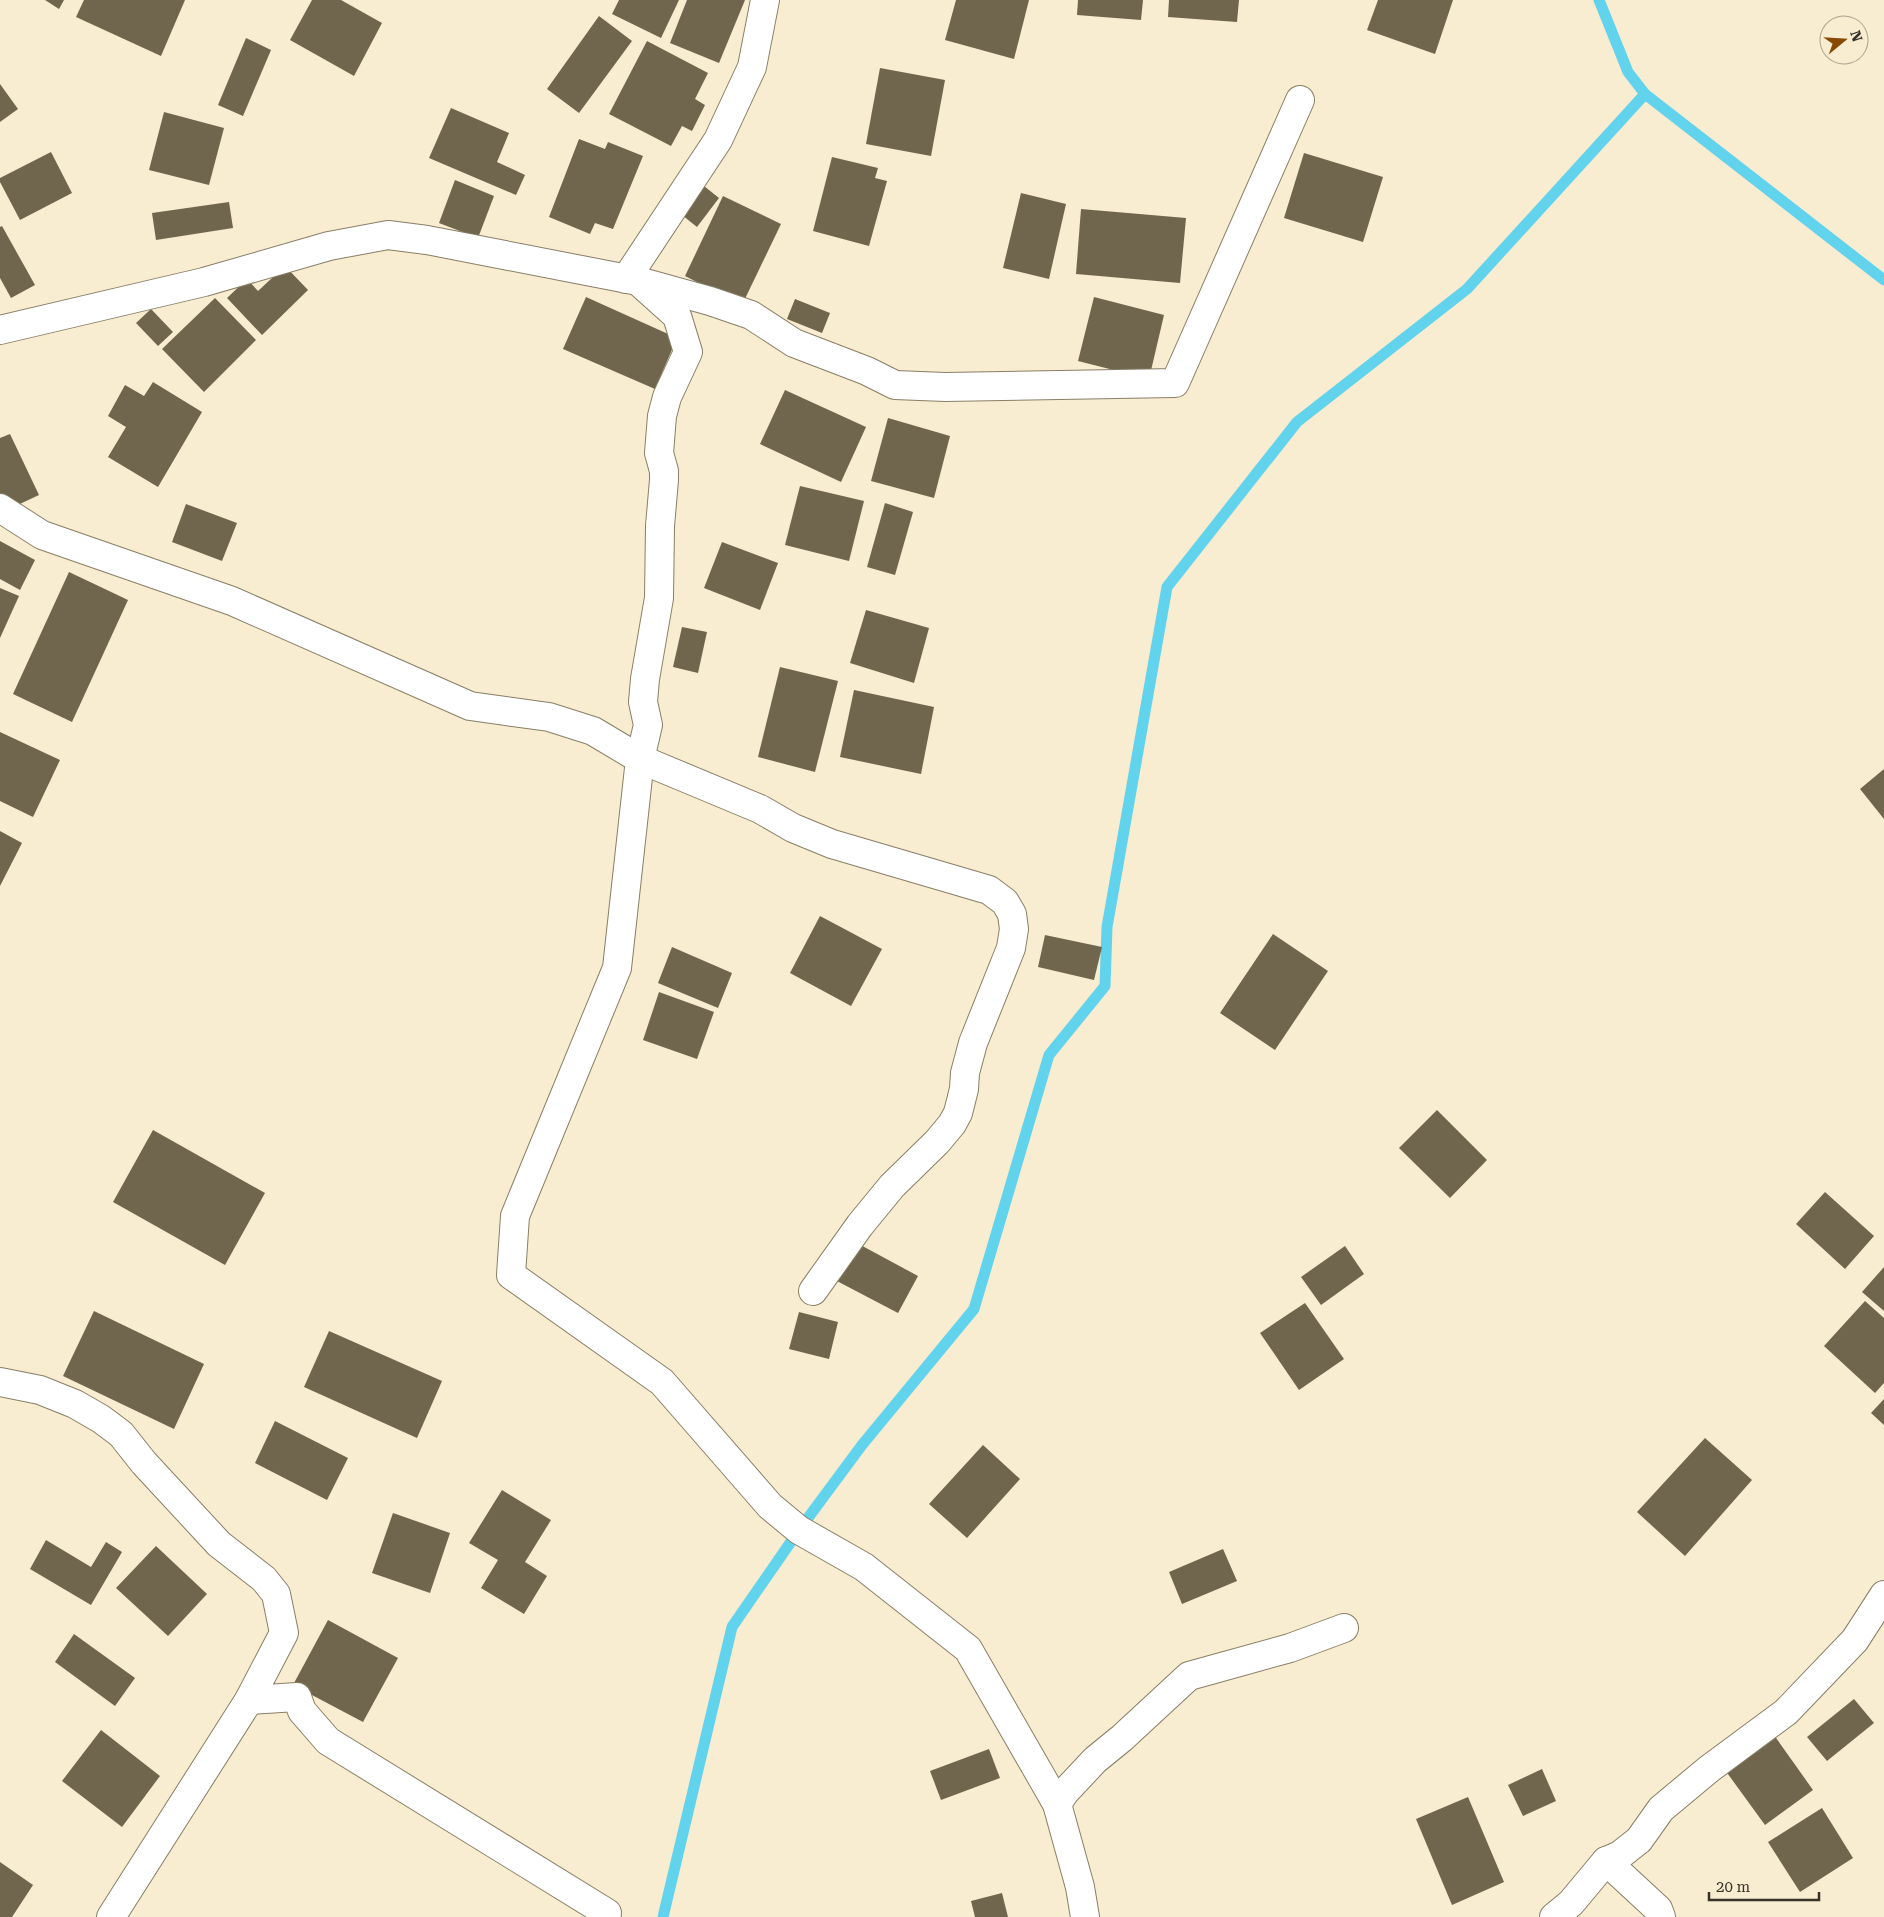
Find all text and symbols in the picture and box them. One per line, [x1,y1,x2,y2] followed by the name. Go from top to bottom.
[1819,15,1869,65] north arrow
[1847,28,1866,44] text: N
[1709,1870,1819,1902] scale bar
[1716,1878,1751,1896] text: 20 m

